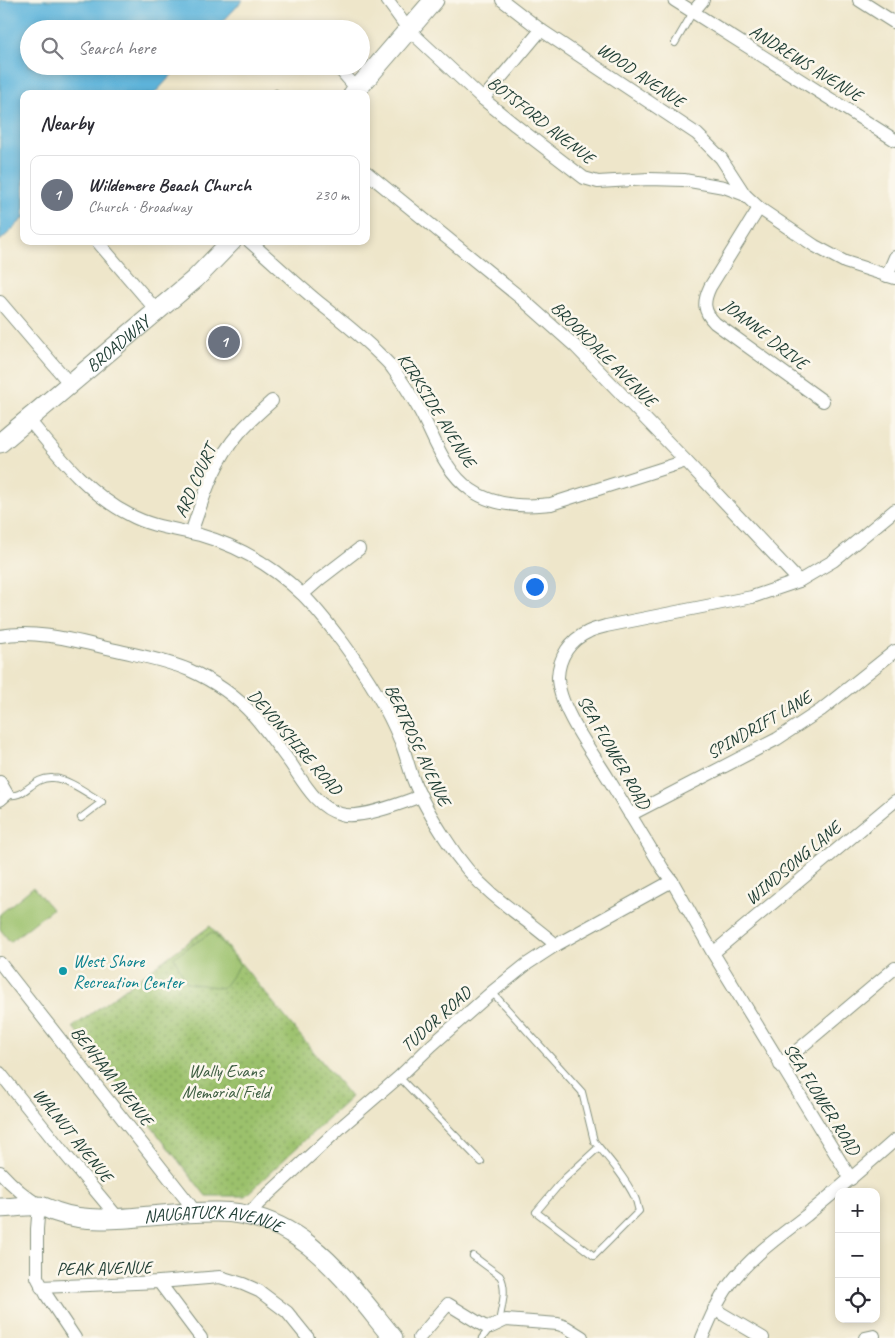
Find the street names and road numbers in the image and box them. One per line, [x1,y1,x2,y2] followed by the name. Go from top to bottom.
[745,20,868,108] street label: ANDREWS AVENUE
[593,38,691,114] street label: WOOD AVENUE
[483,71,601,170] street label: BOTSFORD AVENUE
[717,293,814,376] street label: JOANNE DRIVE
[546,296,663,413] street label: BROOKDALE AVENUE
[82,309,156,377] street label: BROADWAY
[393,349,482,473] street label: KIRKSIDE AVENUE
[169,437,223,521] street label: ARD COURT
[380,681,457,812] street label: BERTROSE AVENUE
[243,685,348,800] street label: DEVONSHIRE ROAD
[703,685,817,764] street label: SPINDRIFT LANE
[573,691,656,814] street label: SEA FLOWER ROAD
[741,815,847,909] street label: WINDSONG LANE
[396,981,477,1056] street label: TUDOR ROAD
[66,1022,159,1132] street label: BENHAM AVENUE
[779,1039,866,1160] street label: SEA FLOWER ROAD
[28,1084,119,1188] street label: WALNUT AVENUE
[143,1201,288,1238] street label: NAUGATUCK AVENUE
[56,1256,154,1280] street label: PEAK AVENUE

